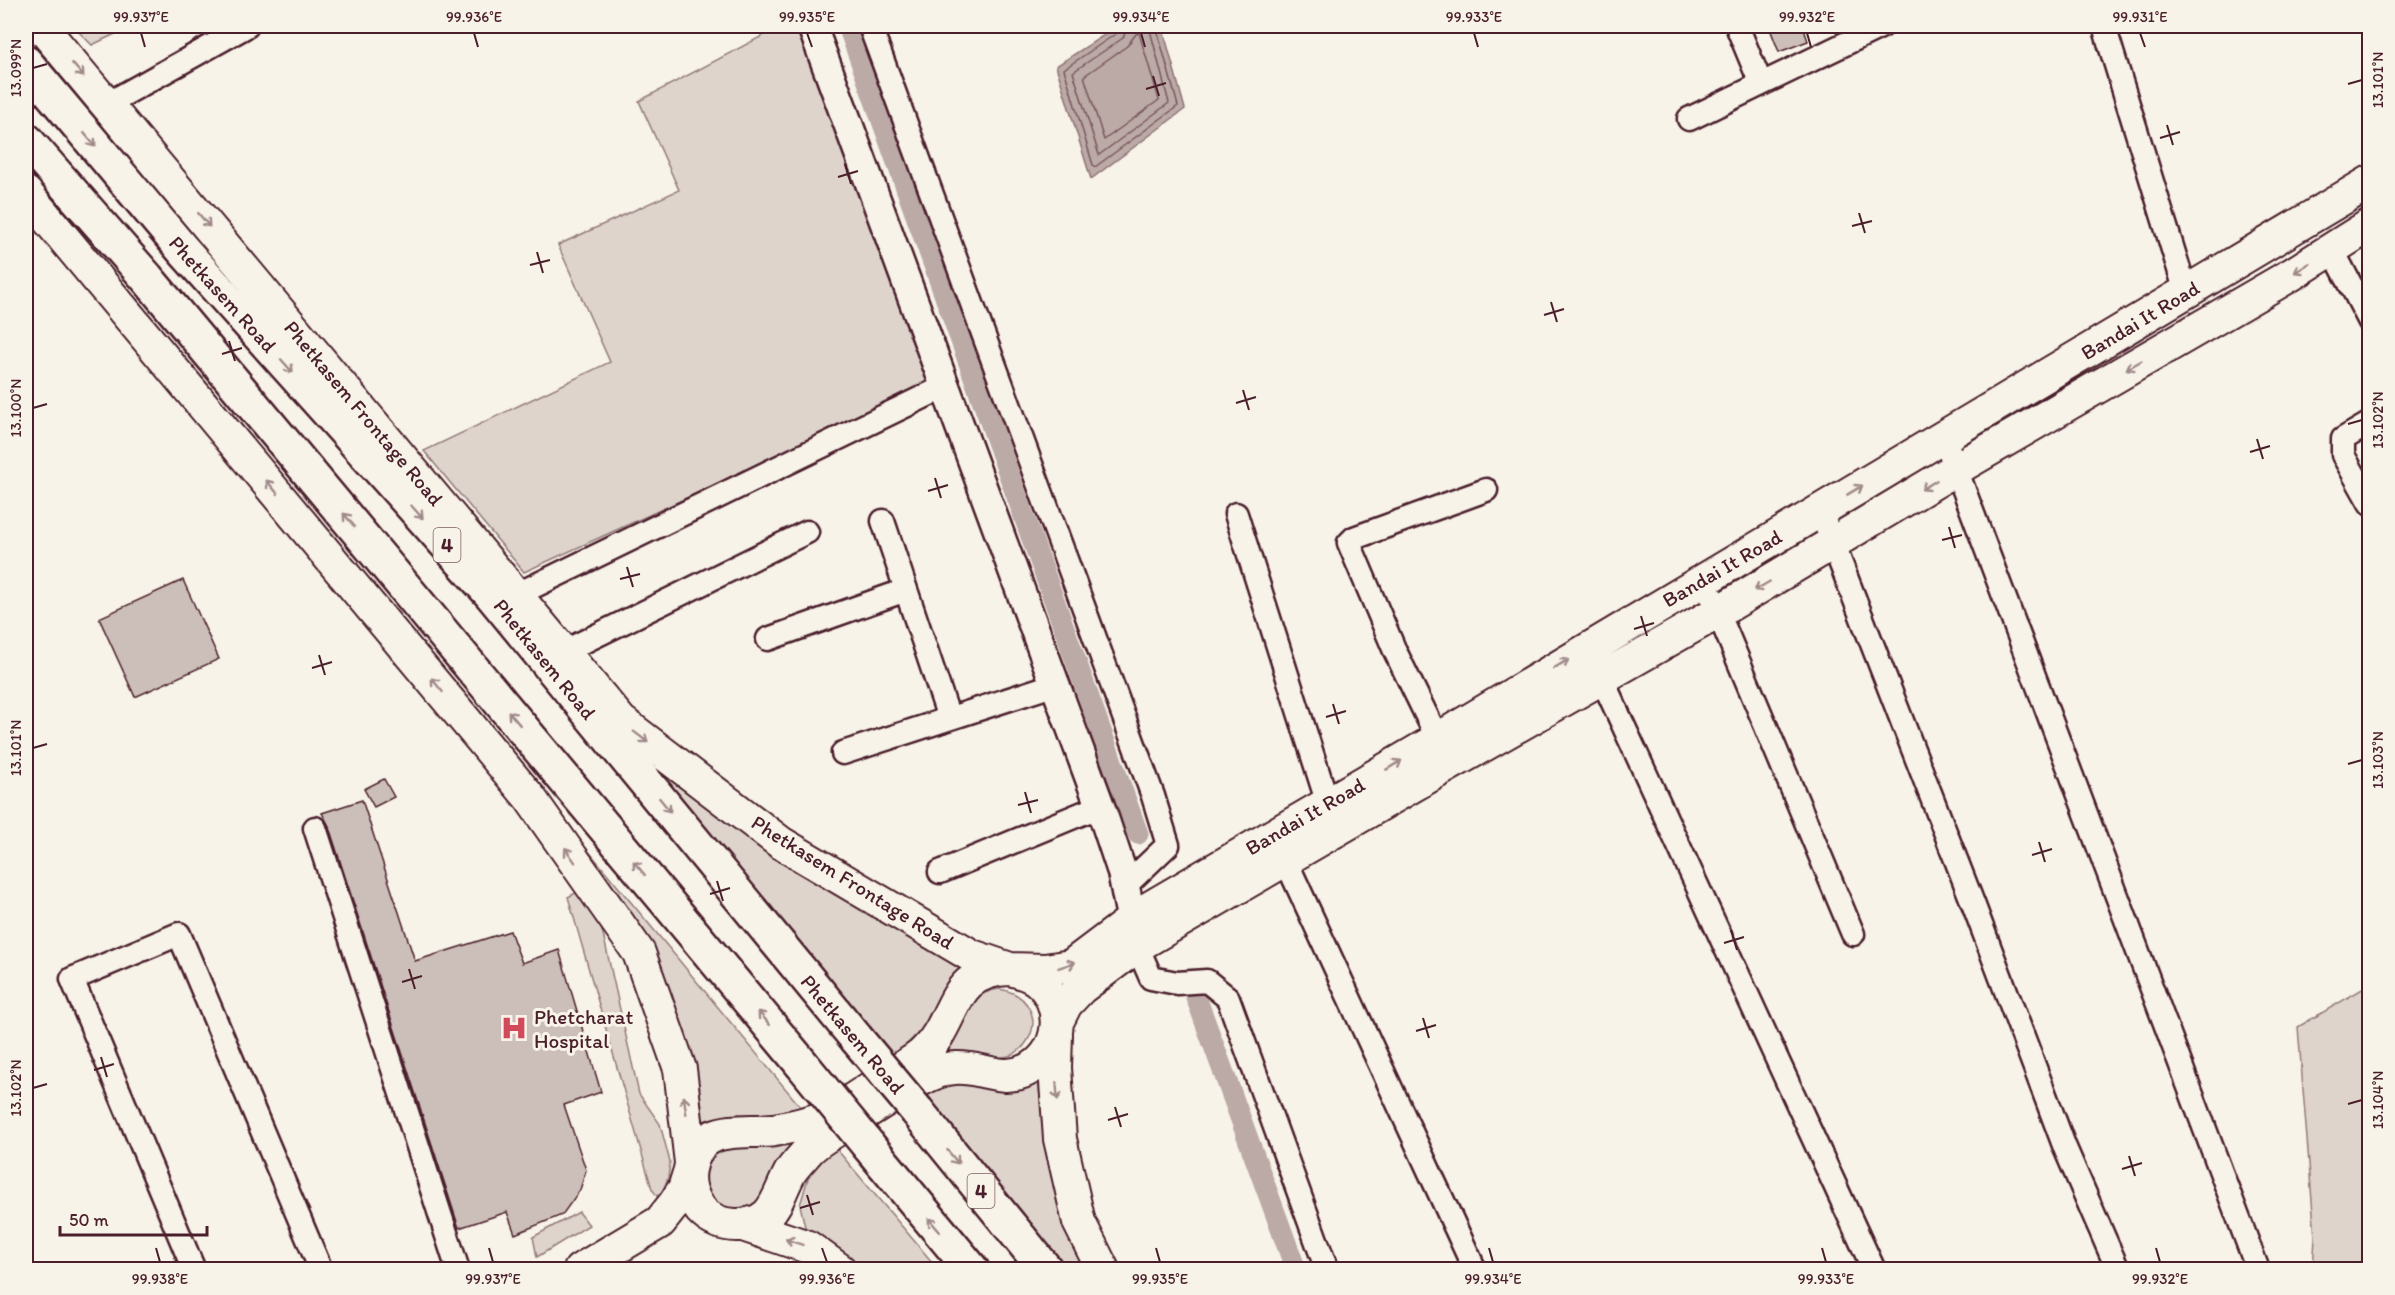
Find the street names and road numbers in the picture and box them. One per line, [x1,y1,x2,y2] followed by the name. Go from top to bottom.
[164,230,282,358] street label: Phetkasem Road
[2076,275,2204,365] street label: Bandai It Road
[279,315,449,511] street label: Phetkasem Frontage Road
[1658,524,1786,612] street label: Bandai It Road
[434,528,460,562] road number: 4
[489,593,602,725] street label: Phetkasem Road
[1241,772,1369,860] street label: Bandai It Road
[747,809,959,955] street label: Phetkasem Frontage Road
[796,969,911,1099] street label: Phetkasem Road
[968,1174,994,1208] road number: 4

